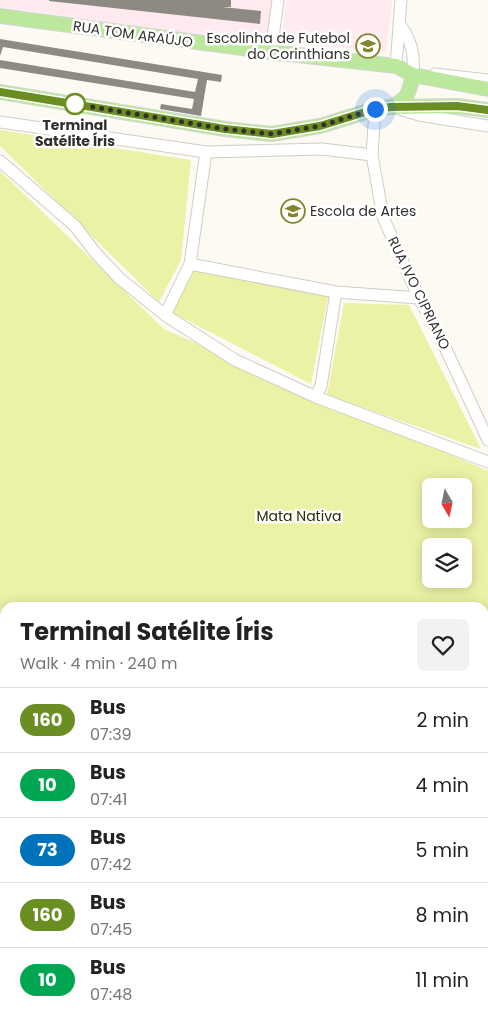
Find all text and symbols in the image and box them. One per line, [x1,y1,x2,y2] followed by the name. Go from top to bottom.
[72,16,194,52] street label: RUA TOM ARAÚJO
[207,28,350,64] place label: Escolinha de Futebol do Corinthians
[355,33,381,59] school or university icon: Escolinha de Futebol do Corinthians
[64,93,86,115] marker: Terminal Satélite Íris
[363,97,388,122] your location
[35,115,115,151] place label: Terminal Satélite Íris
[280,198,306,224] school or university icon: Escola de Artes
[310,201,416,221] place label: Escola de Artes
[383,233,455,353] street label: RUA IVO CIPRIANO
[422,478,472,528] north arrow
[422,478,472,588] map controls
[257,506,341,526] park label: Mata Nativa
[422,538,472,588] button: layers
[20,615,274,648] text: Terminal Satélite Íris
[417,619,469,671] button: heart
[20,652,178,675] text: Walk · 4 min · 240 m
[90,694,126,721] text: Bus
[33,707,62,732] text: 160
[417,707,469,734] text: 2 min
[90,723,132,746] text: 07:39
[90,759,126,786] text: Bus
[38,772,57,797] text: 10
[416,772,469,799] text: 4 min
[90,788,127,811] text: 07:41
[90,824,126,851] text: Bus
[37,837,58,862] text: 73
[416,837,469,864] text: 5 min
[90,853,131,876] text: 07:42
[90,889,126,916] text: Bus
[33,902,62,927] text: 160
[416,902,469,929] text: 8 min
[90,918,132,941] text: 07:45
[90,954,126,981] text: Bus
[38,967,57,992] text: 10
[415,967,469,994] text: 11 min
[90,983,132,1006] text: 07:48

